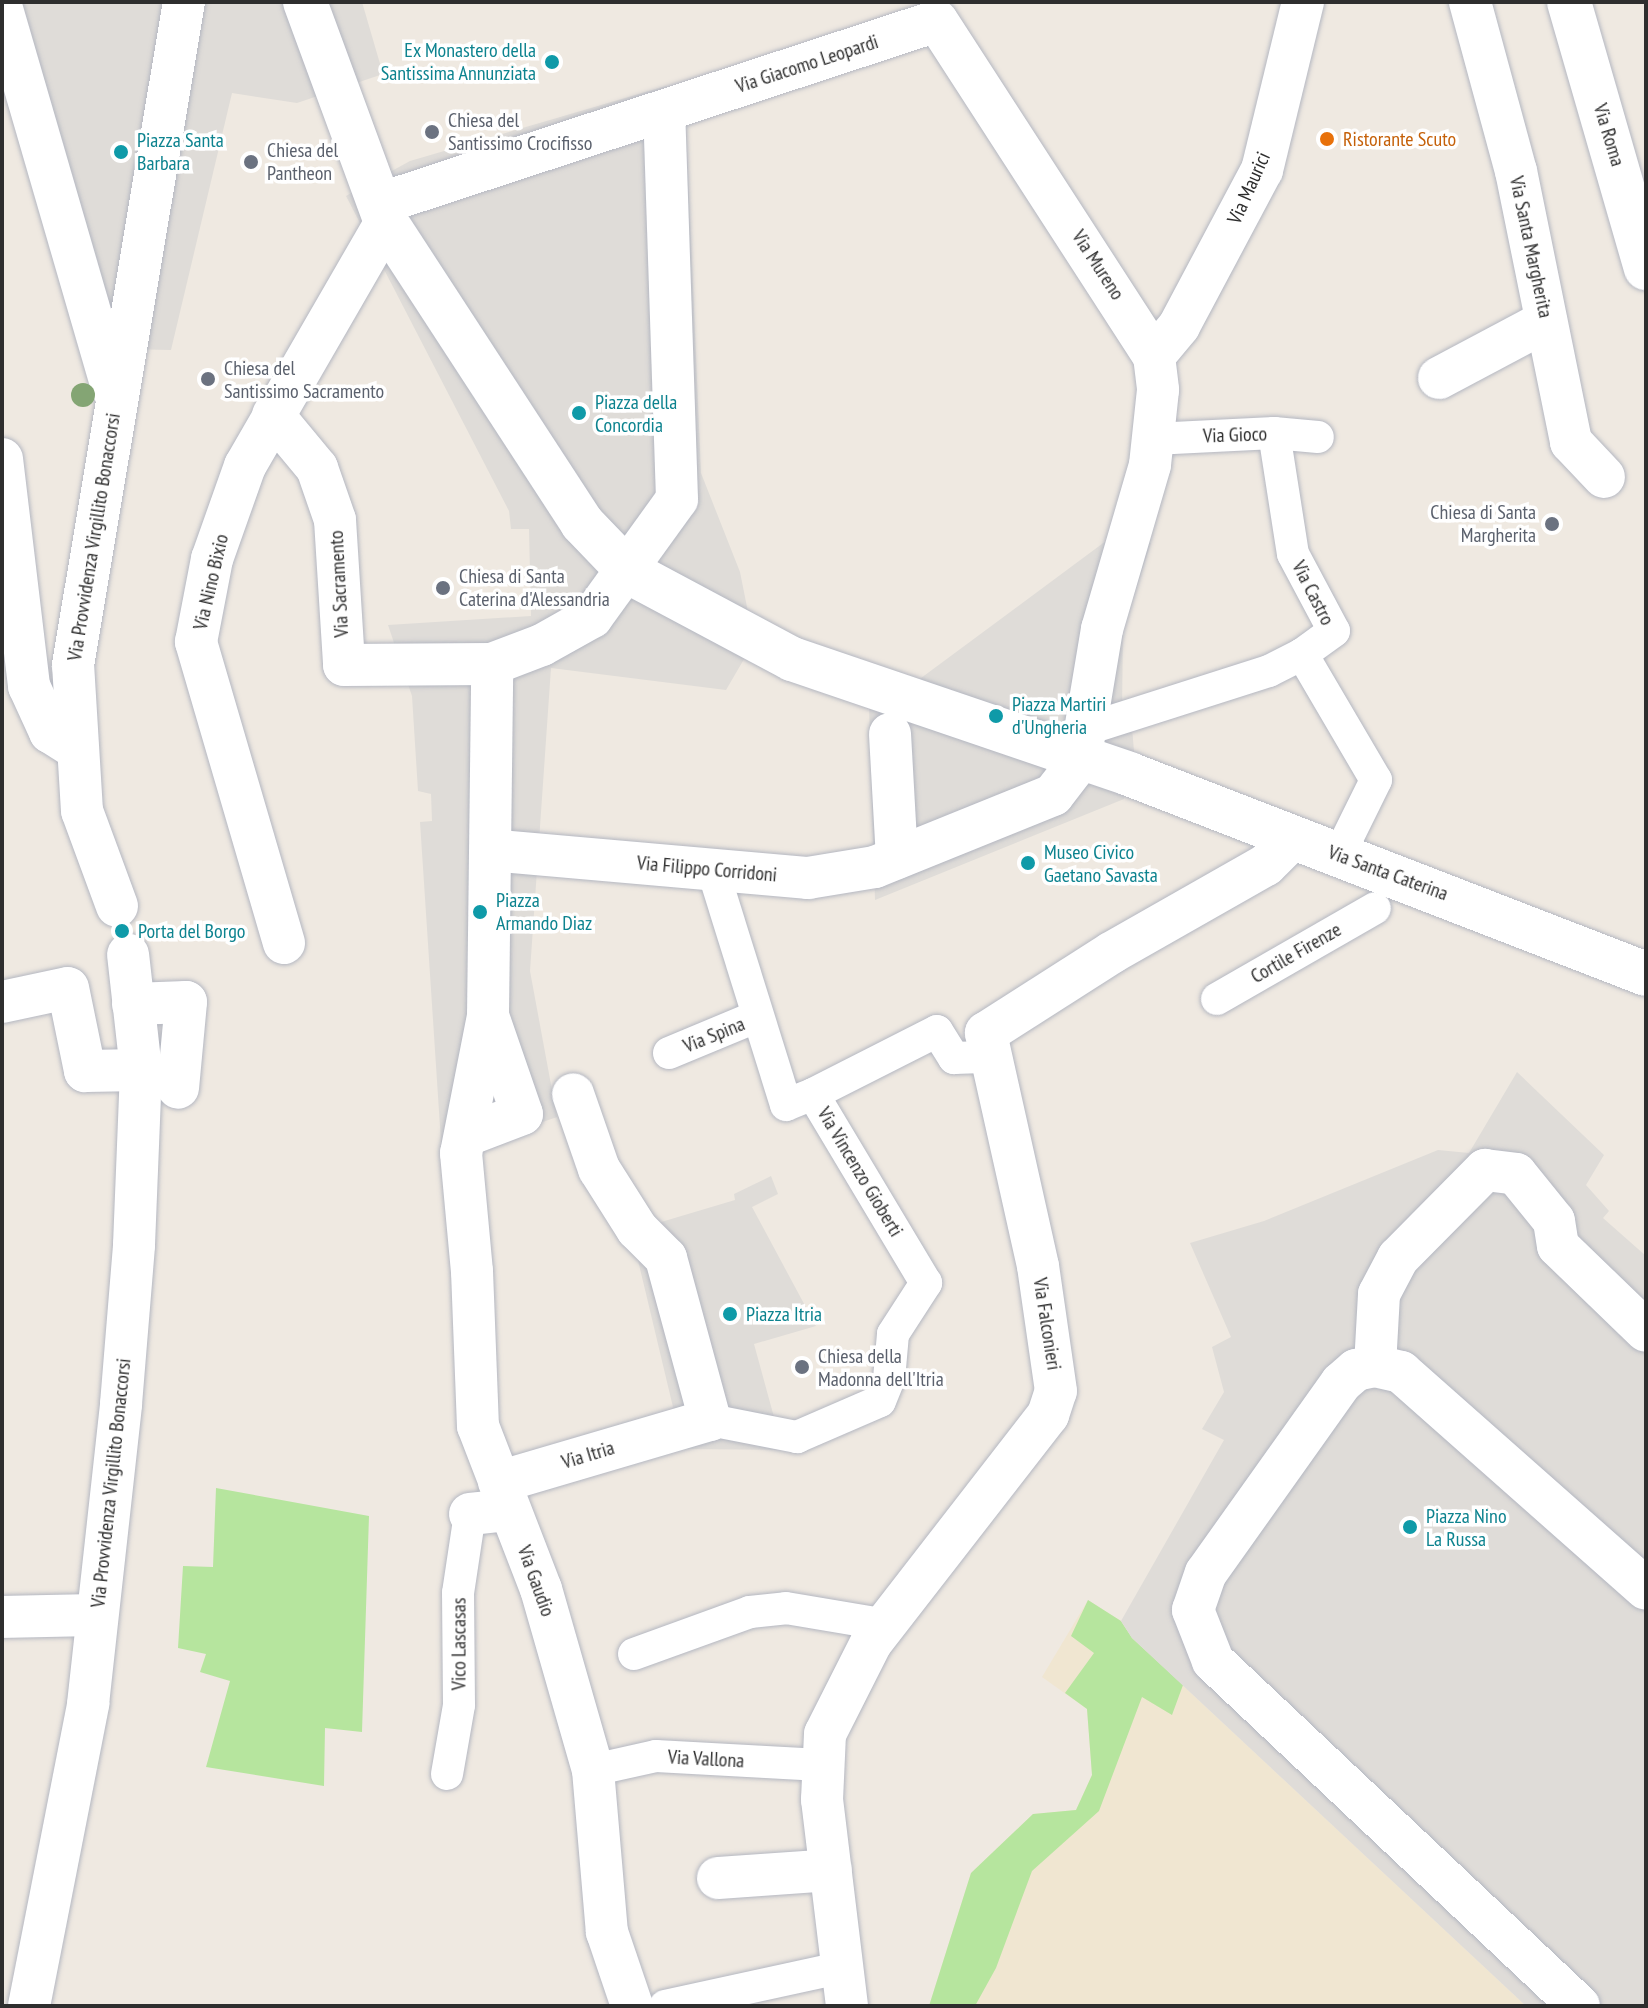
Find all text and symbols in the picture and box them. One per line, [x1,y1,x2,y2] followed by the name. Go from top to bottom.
[733,30,881,98] street label: Via Giacomo Leopardi
[380,38,536,85] place label: Ex Monastero della Santissima Annunziata
[543,53,561,71] marker: Ex Monastero della Santissima Annunziata
[1588,101,1630,169] street label: Via Roma
[448,108,592,155] place label: Chiesa del Santissimo Crocifisso
[423,123,441,141] marker: Chiesa del Santissimo Crocifisso
[1343,127,1456,151] place label: Ristorante Scuto
[137,128,224,175] place label: Piazza Santa Barbara
[1318,130,1336,148] marker: Ristorante Scuto
[267,138,338,185] place label: Chiesa del Pantheon
[112,143,130,161] marker: Piazza Santa Barbara
[1222,148,1276,228] street label: Via Maurici
[242,153,260,171] marker: Chiesa del Pantheon
[1504,174,1558,320] street label: Via Santa Margherita
[1067,226,1129,304] street label: Via Mureno
[224,356,384,403] place label: Chiesa del Santissimo Sacramento
[199,370,217,388] marker: Chiesa del Santissimo Sacramento
[595,390,677,437] place label: Piazza della Concordia
[570,404,588,422] marker: Piazza della Concordia
[63,411,125,663] street label: Via Provvidenza Virgillito Bonaccorsi
[1203,422,1267,448] street label: Via Gioco
[1430,500,1536,547] place label: Chiesa di Santa Margherita
[1543,515,1561,533] marker: Chiesa di Santa Margherita
[324,530,354,638] street label: Via Sacramento
[188,532,234,632] street label: Via Nino Bixio
[1287,557,1339,629] street label: Via Castro
[459,564,610,611] place label: Chiesa di Santa Caterina d'Alessandria
[434,579,452,597] marker: Chiesa di Santa Caterina d'Alessandria
[1012,692,1106,739] place label: Piazza Martiri d'Ungheria
[987,707,1005,725] marker: Piazza Martiri d'Ungheria
[1044,840,1158,887] place label: Museo Civico Gaetano Savasta
[1325,840,1451,906] street label: Via Santa Caterina
[636,851,778,887] street label: Via Filippo Corridoni
[1019,854,1037,872] marker: Museo Civico Gaetano Savasta
[496,888,592,935] place label: Piazza Armando Diaz
[471,903,489,921] marker: Piazza Armando Diaz
[1246,917,1346,989] street label: Cortile Firenze
[138,919,245,943] place label: Porta del Borgo
[113,922,131,940] marker: Porta del Borgo
[680,1012,748,1058] street label: Via Spina
[812,1103,908,1241] street label: Via Vincenzo Gioberti
[1028,1276,1066,1372] street label: Via Falconieri
[746,1302,822,1326] place label: Piazza Itria
[721,1305,739,1323] marker: Piazza Itria
[818,1344,944,1391] place label: Chiesa della Madonna dell'Itria
[86,1357,136,1609] street label: Via Provvidenza Virgillito Bonaccorsi
[793,1358,811,1376] marker: Chiesa della Madonna dell'Itria
[559,1436,617,1474] street label: Via Itria
[1426,1504,1507,1551] place label: Piazza Nino La Russa
[1401,1518,1419,1536] marker: Piazza Nino La Russa
[512,1542,560,1620] street label: Via Gaudio
[447,1598,471,1690] street label: Vico Lascasas
[667,1745,745,1773] street label: Via Vallona

